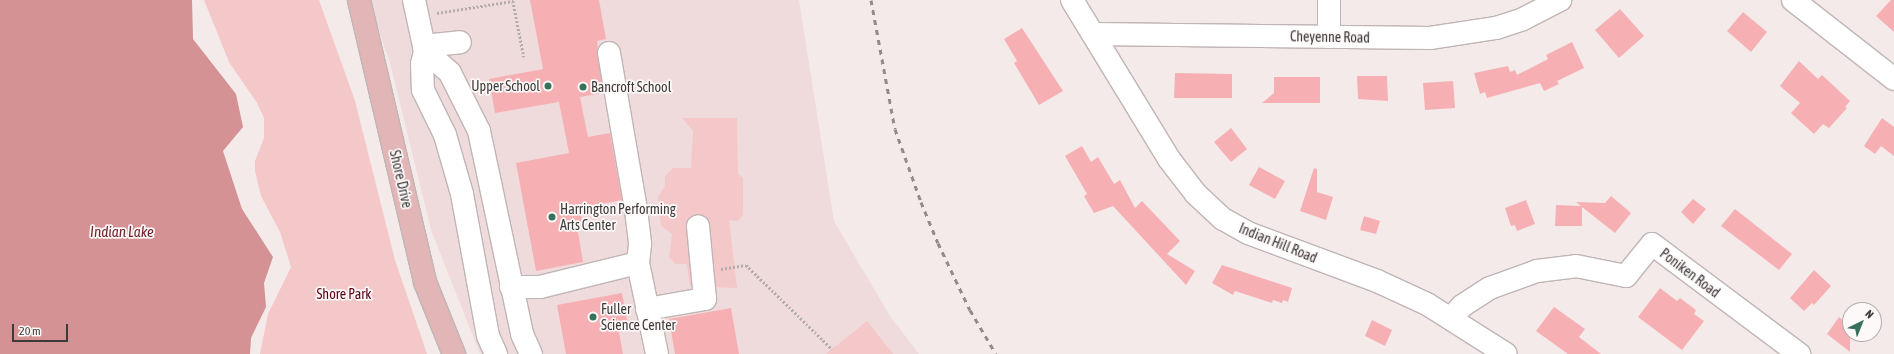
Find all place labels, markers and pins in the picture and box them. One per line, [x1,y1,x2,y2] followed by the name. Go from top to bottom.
[471,78,540,94] place label: Upper School
[591,79,671,95] place label: Bancroft School
[543,81,553,91] marker: Upper School
[578,82,588,92] marker: Bancroft School
[560,201,676,234] place label: Harrington Performing Arts Center
[547,212,557,222] marker: Harrington Performing Arts Center
[601,301,676,334] place label: Fuller Science Center
[588,312,598,322] marker: Fuller Science Center

